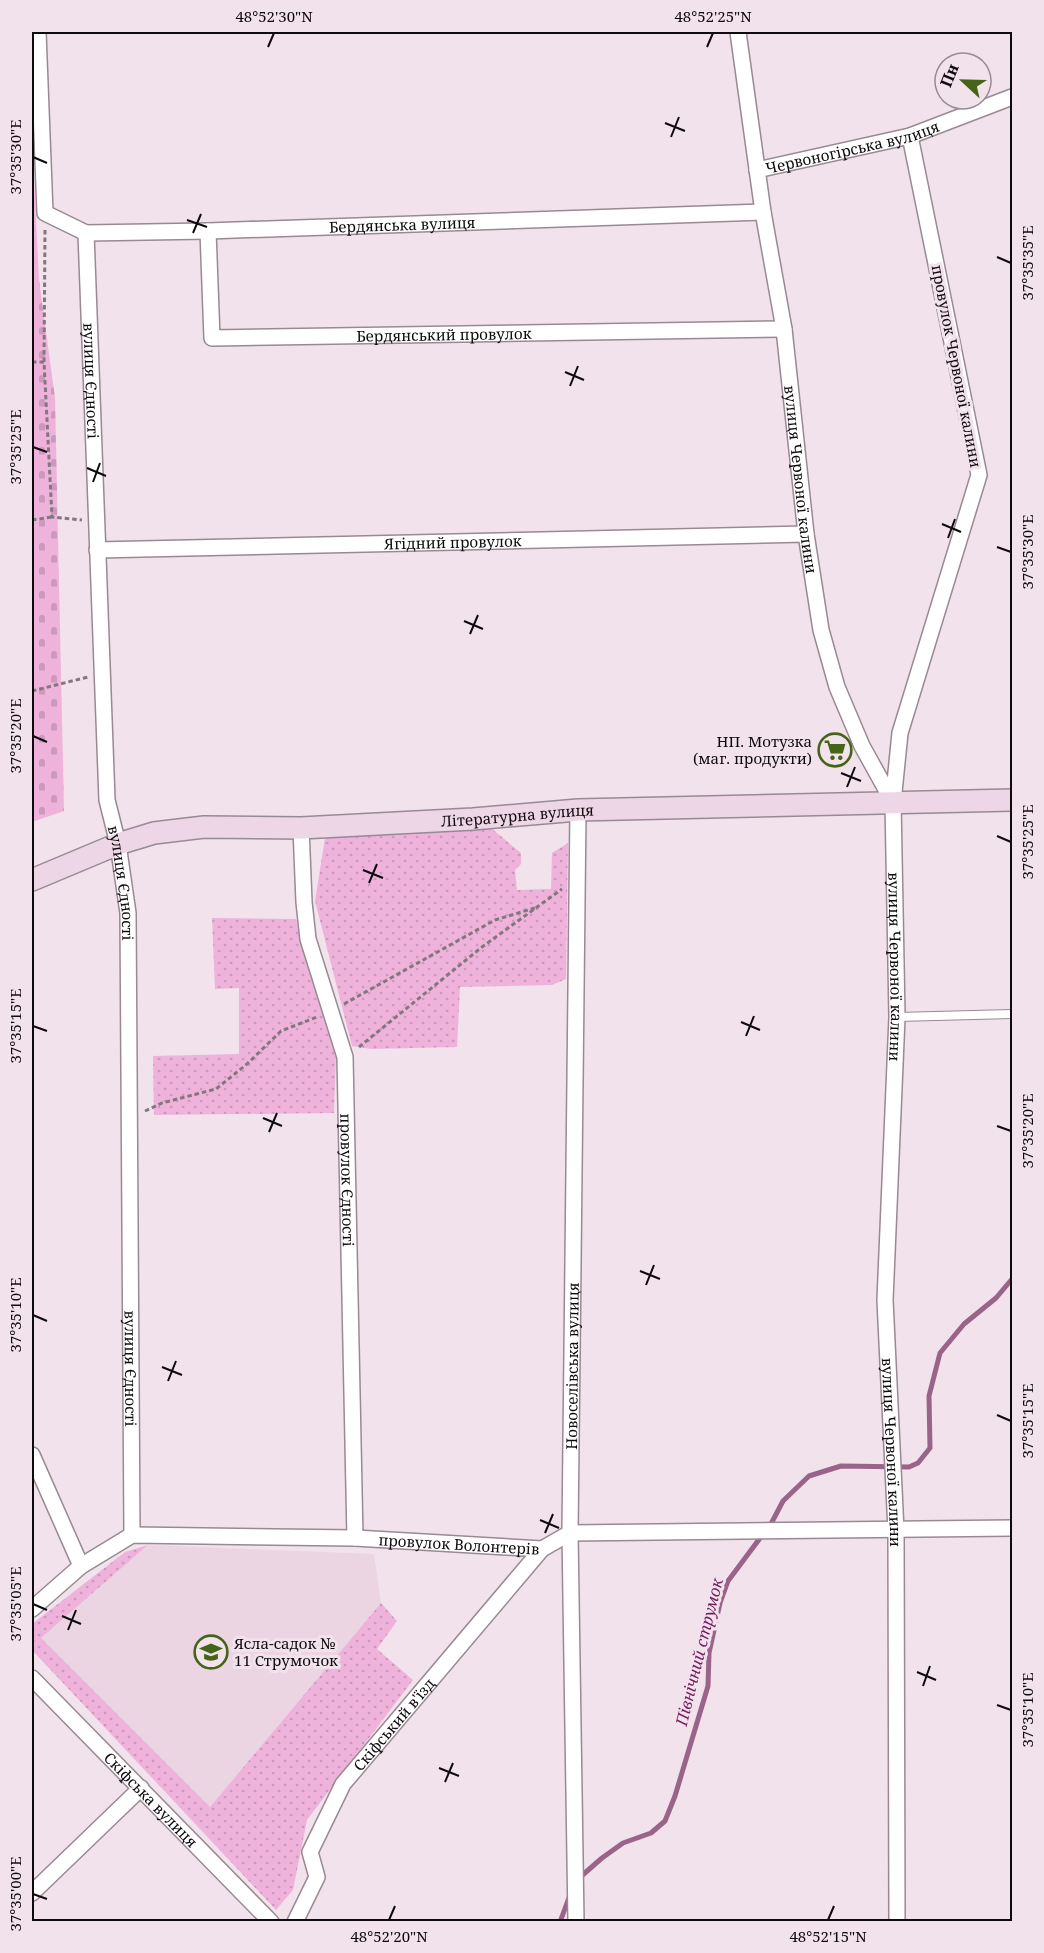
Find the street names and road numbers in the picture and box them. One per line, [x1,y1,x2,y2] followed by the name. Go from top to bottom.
[764,116,942,178] street label: Червоногірська вулиця
[329,212,476,237] street label: Бердянська вулиця
[928,263,986,469] street label: провулок Червоної калини
[79,322,104,439] street label: вулиця Єдності
[356,323,532,346] street label: Бердянський провулок
[780,384,822,575] street label: вулиця Червоної калини
[383,530,522,554] street label: Ягідний провулок
[440,800,594,831] street label: Літературна вулиця
[104,823,138,941] street label: вулиця Єдності
[884,872,907,1062] street label: вулиця Червоної калини
[336,1113,359,1247] street label: провулок Єдності
[561,1282,583,1450] street label: Новоселівська вулиця
[121,1310,141,1427] street label: вулиця Єдності
[878,1357,906,1547] street label: вулиця Червоної калини
[378,1529,540,1559] street label: провулок Волонтерів
[349,1674,439,1775] street label: Скіфський в'їзд
[100,1748,202,1851] street label: Скіфська вулиця

